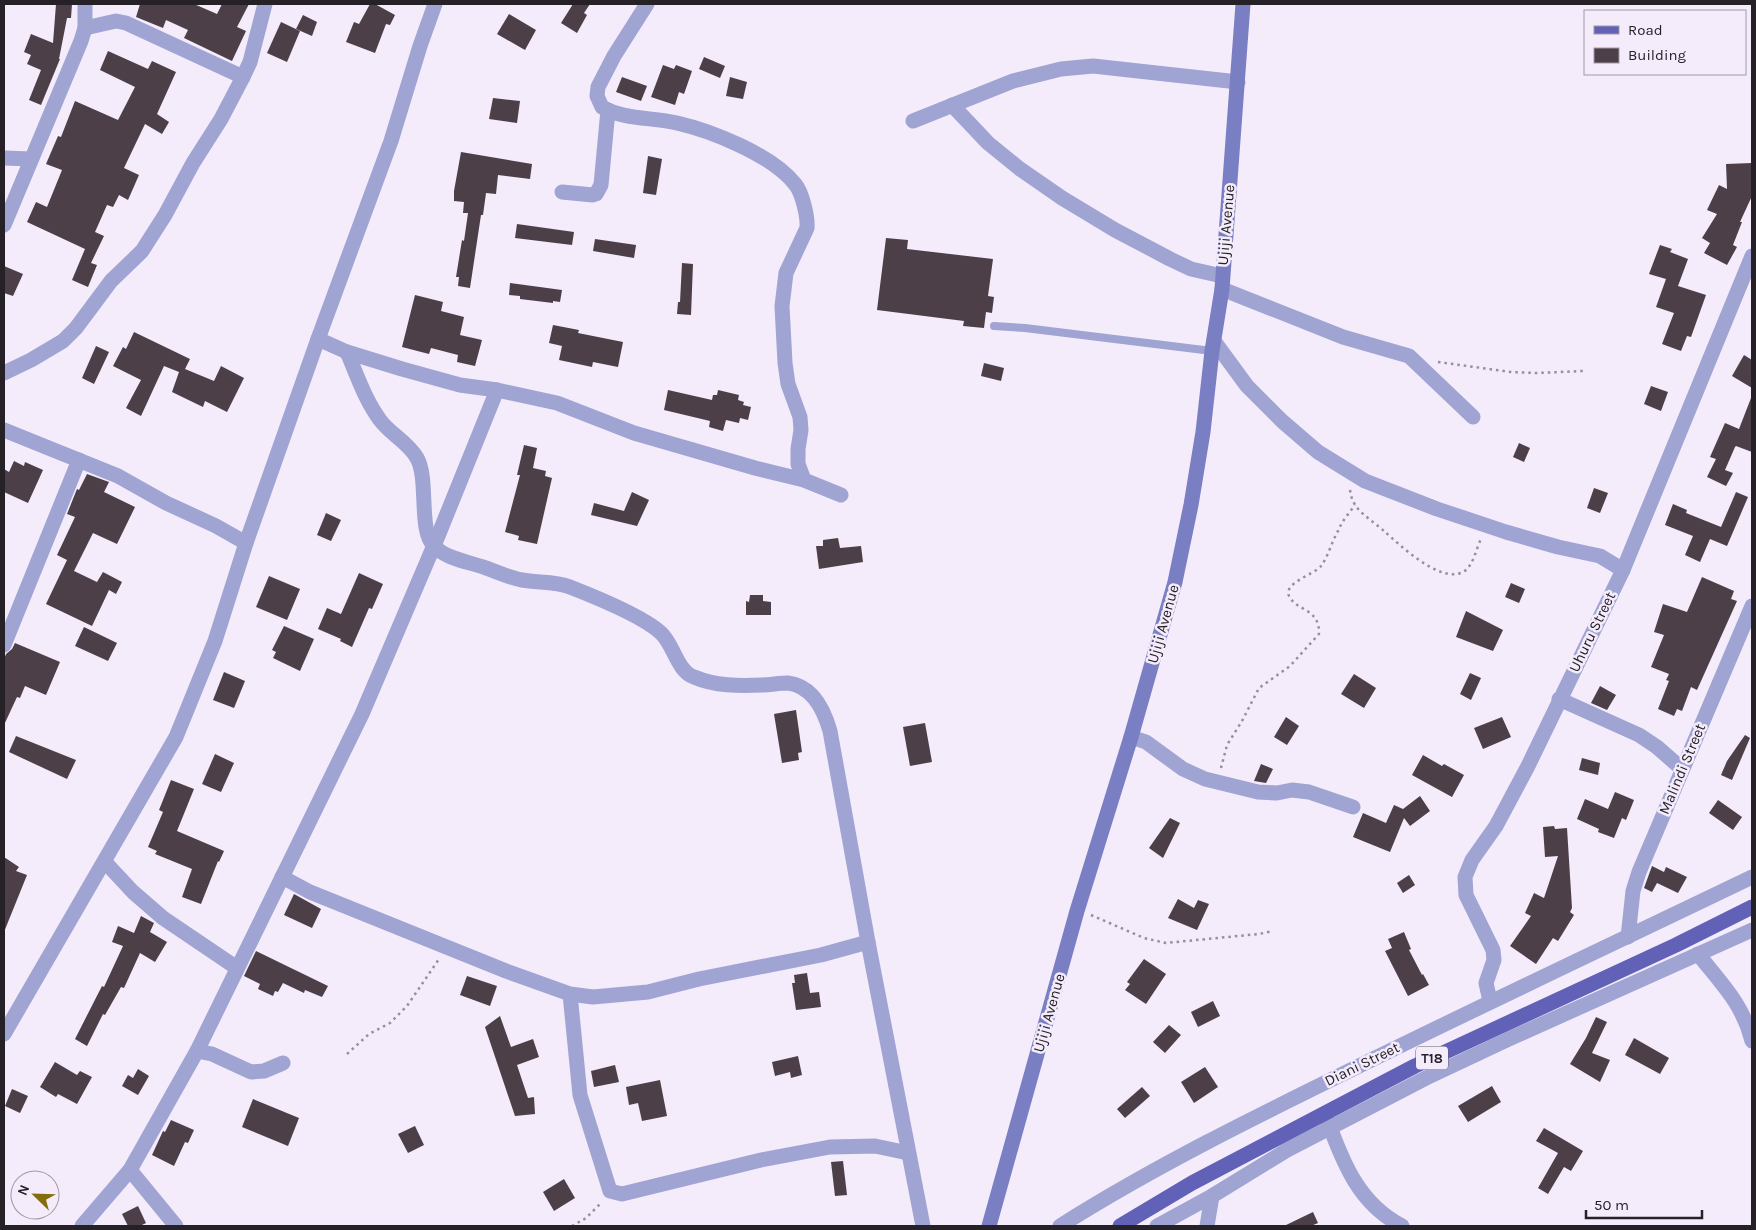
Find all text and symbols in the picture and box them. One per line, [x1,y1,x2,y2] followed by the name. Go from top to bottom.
[1584,10,1746,75] legend
[1628,21,1663,39] text: Road
[1628,46,1686,64] text: Building
[1214,184,1238,266] street label: Ujiji Avenue
[1143,583,1183,665] street label: Ujiji Avenue
[1565,589,1619,675] street label: Uhuru Street
[1655,721,1709,817] street label: Malindi Street
[1029,972,1069,1054] street label: Ujiji Avenue
[1322,1038,1403,1090] street label: Diani Street
[1416,1046,1448,1070] road number: T18
[10,1170,60,1220] north arrow
[14,1182,33,1198] text: N
[1586,1188,1702,1220] scale bar
[1594,1196,1629,1214] text: 50 m

